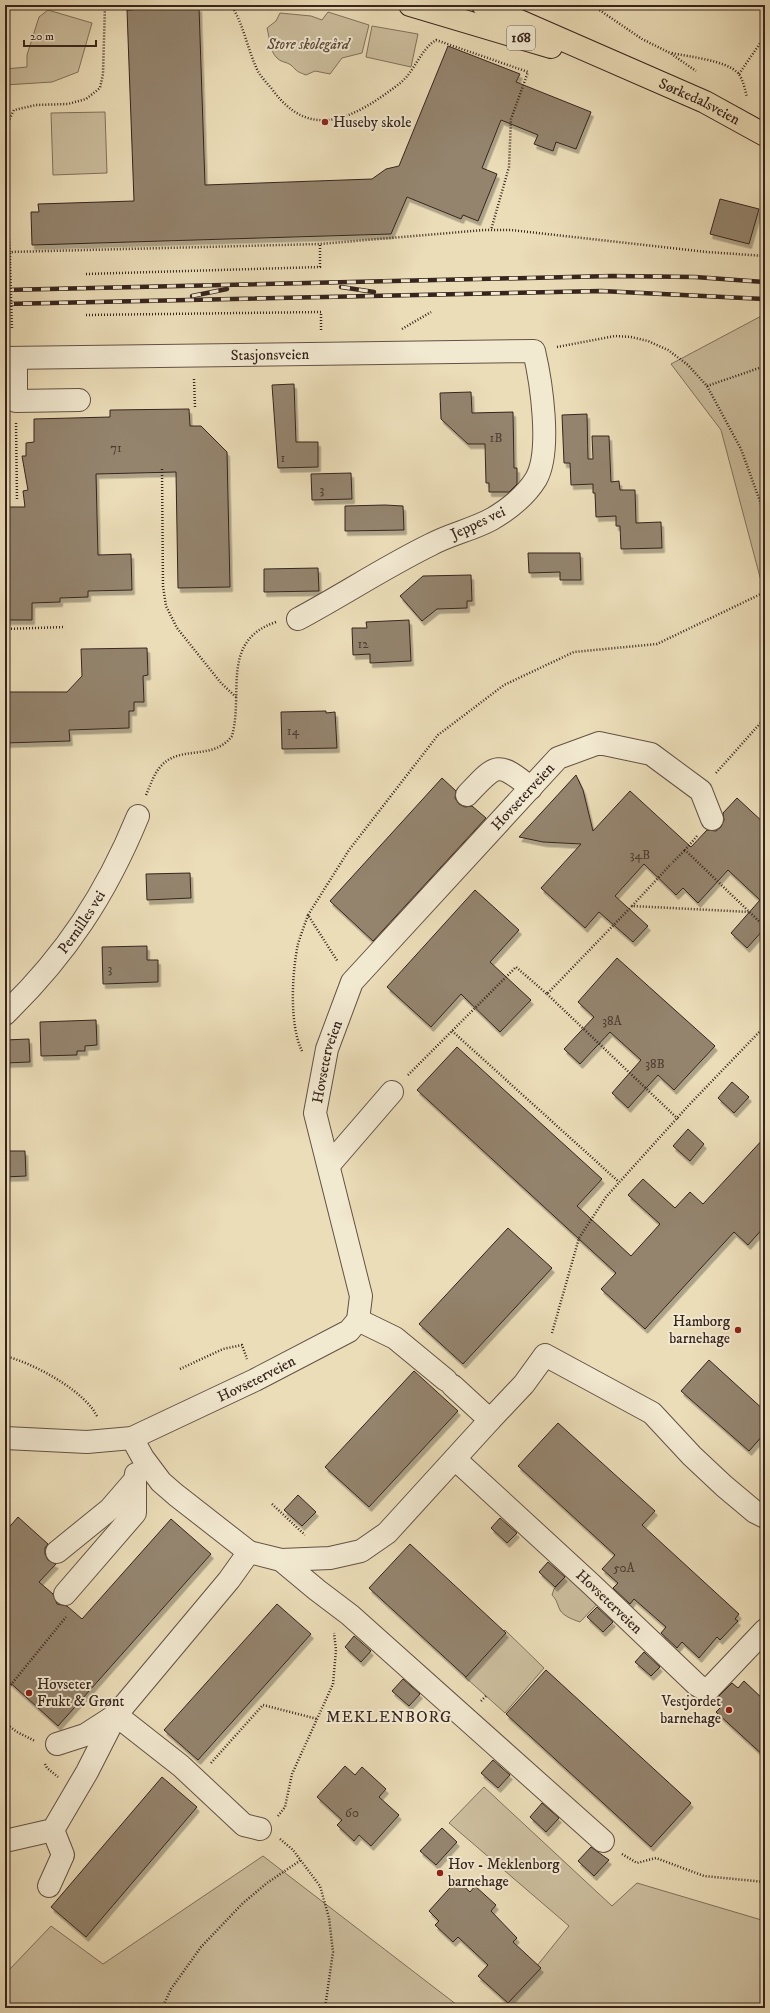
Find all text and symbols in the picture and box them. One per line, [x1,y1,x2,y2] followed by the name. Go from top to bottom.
[24,22,96,48] scale bar
[507,26,535,50] road number: 168
[30,29,54,44] text: 20 m
[266,35,352,54] park label: Store skolegård
[656,74,744,129] street label: Sørkedalsveien
[333,113,411,132] place label: Huseby skole
[320,117,330,127] marker: Huseby skole
[231,344,310,365] street label: Stasjonsveien
[490,430,503,446] house number: 1B
[110,440,122,456] house number: 71
[281,450,286,466] house number: 1
[320,482,325,498] house number: 3
[446,502,508,545] street label: Jeppes vei
[357,636,369,652] house number: 12
[287,723,300,739] house number: 14
[487,759,558,834] street label: Hovseterveien
[630,847,650,863] house number: 34B
[54,887,109,957] street label: Pernilles vei
[108,961,113,977] house number: 3
[602,1013,623,1029] house number: 38A
[308,1017,346,1105] street label: Hovseterveien
[645,1056,665,1072] house number: 38B
[669,1312,731,1348] place label: Hamborg barnehage
[733,1325,743,1335] marker: Hamborg barnehage
[214,1351,299,1406] street label: Hovseterveien
[613,1560,636,1576] house number: 50A
[572,1565,647,1638] street label: Hovseterveien
[37,1675,125,1711] place label: Hovseter Frukt & Grønt
[24,1688,34,1698] marker: Hovseter Frukt & Grønt
[660,1692,721,1728] place label: Vestjordet barnehage
[724,1705,734,1715] marker: Vestjordet barnehage
[326,1707,452,1727] district label: MEKLENBORG
[345,1805,359,1821] house number: 60
[448,1855,560,1891] place label: Hov - Meklenborg barnehage
[435,1868,445,1878] marker: Hov - Meklenborg barnehage

